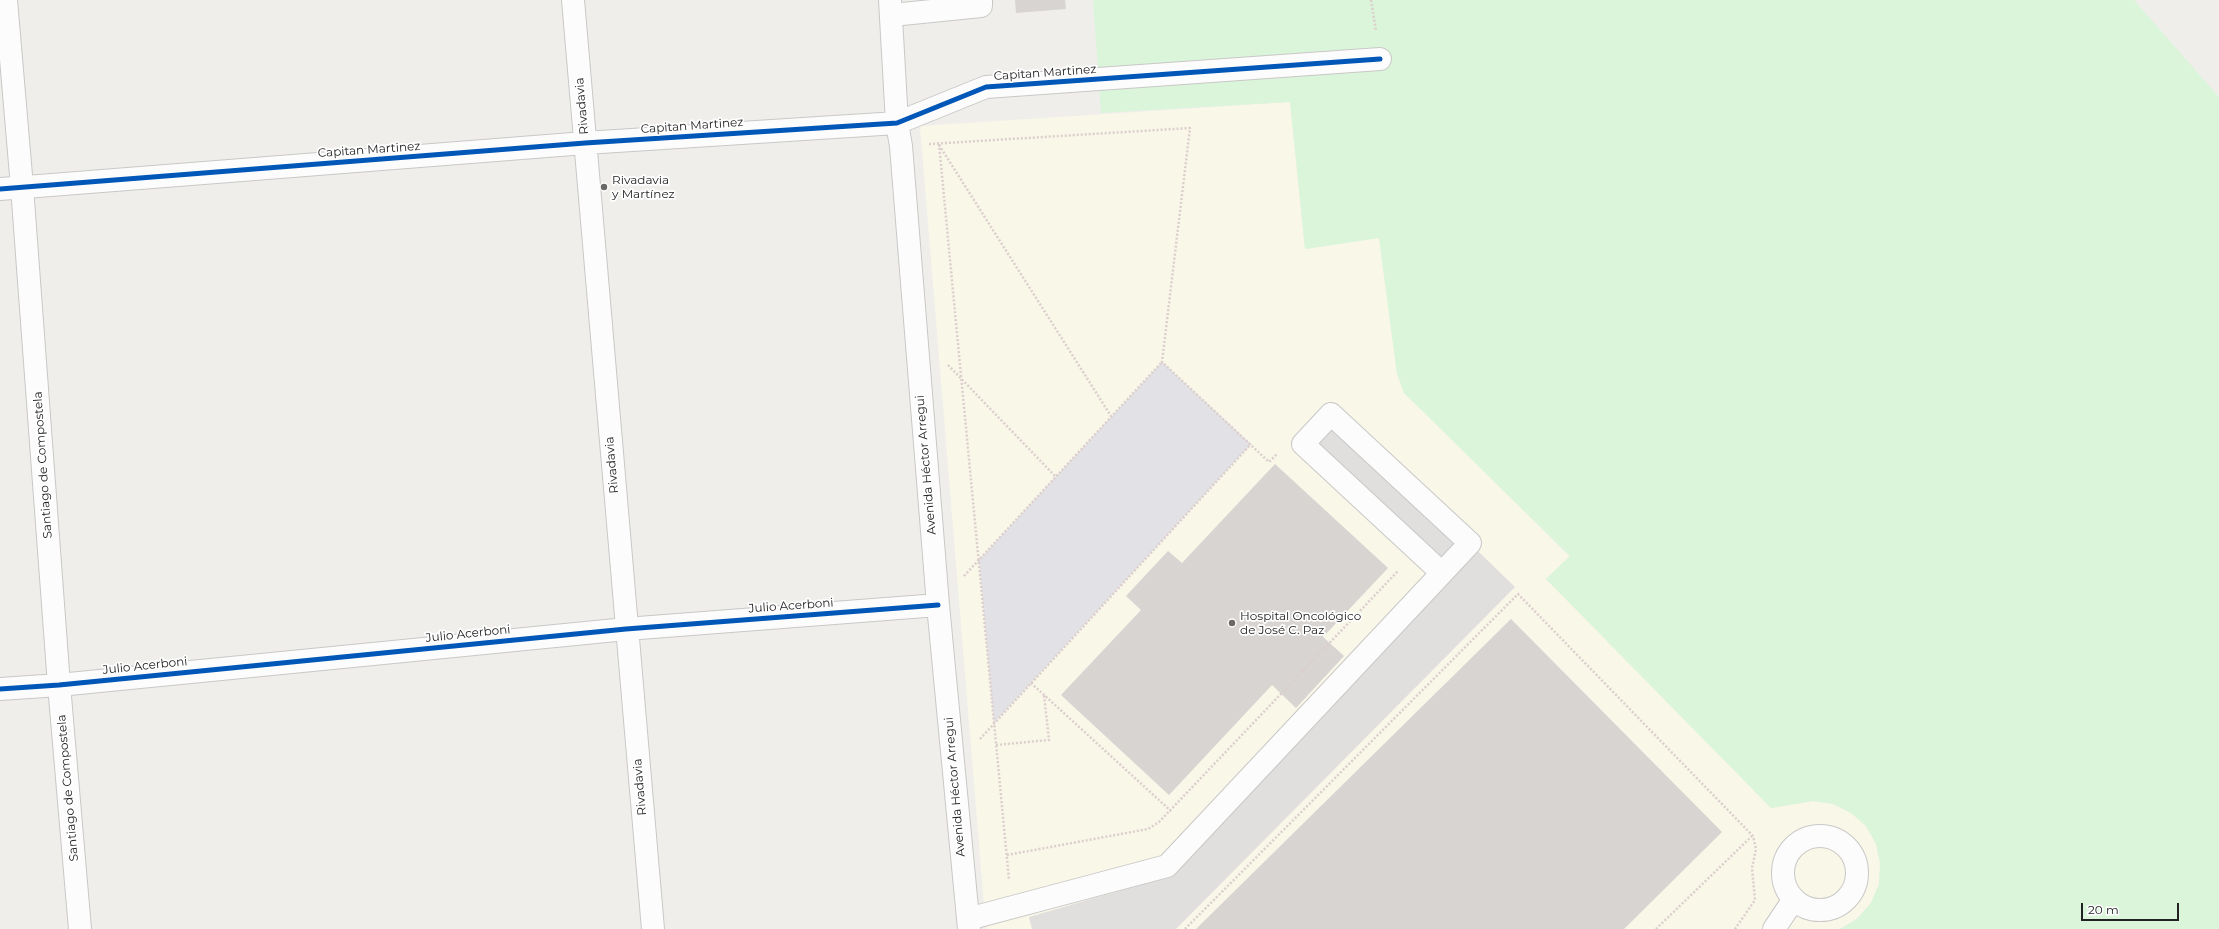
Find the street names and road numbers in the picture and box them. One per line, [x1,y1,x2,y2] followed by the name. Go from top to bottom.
[993,62,1097,84] street label: Capitan Martinez
[572,77,592,135] street label: Rivadavia
[640,115,744,137] street label: Capitan Martinez
[317,139,421,161] street label: Capitan Martinez
[31,391,55,539] street label: Santiago de Compostela
[913,395,939,535] street label: Avenida Héctor Arregui
[602,436,622,494] street label: Rivadavia
[748,596,834,616] street label: Julio Acerboni
[425,622,511,646] street label: Julio Acerboni
[102,654,188,678] street label: Julio Acerboni
[54,714,82,862] street label: Santiago de Compostela
[942,717,968,857] street label: Avenida Héctor Arregui
[630,758,650,816] street label: Rivadavia

